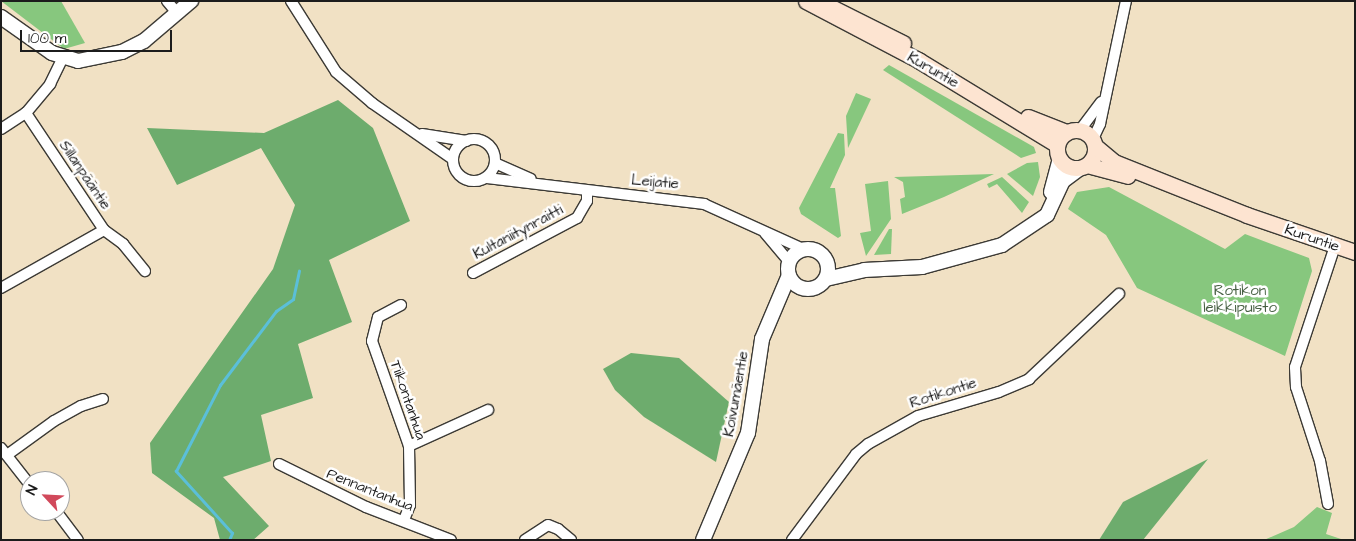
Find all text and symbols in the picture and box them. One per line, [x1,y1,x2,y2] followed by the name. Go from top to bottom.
[22,20,175,52] scale bar
[28,28,67,49] text: 100 m
[904,48,962,92] street label: Kuruntie
[55,137,115,213] street label: Sillanpääntie
[631,171,679,193] street label: Leijatie
[470,201,566,263] street label: Kultaniitynraitti
[1282,220,1342,256] street label: Kuruntie
[1203,281,1277,316] park label: Rotikon leikkipuisto
[720,350,752,438] street label: Koivumäentie
[386,358,430,442] street label: Tiikontanhua
[907,374,979,412] street label: Rotikontie
[324,464,416,516] street label: Pennantanhua
[20,471,70,521] north arrow
[21,482,43,498] text: N

